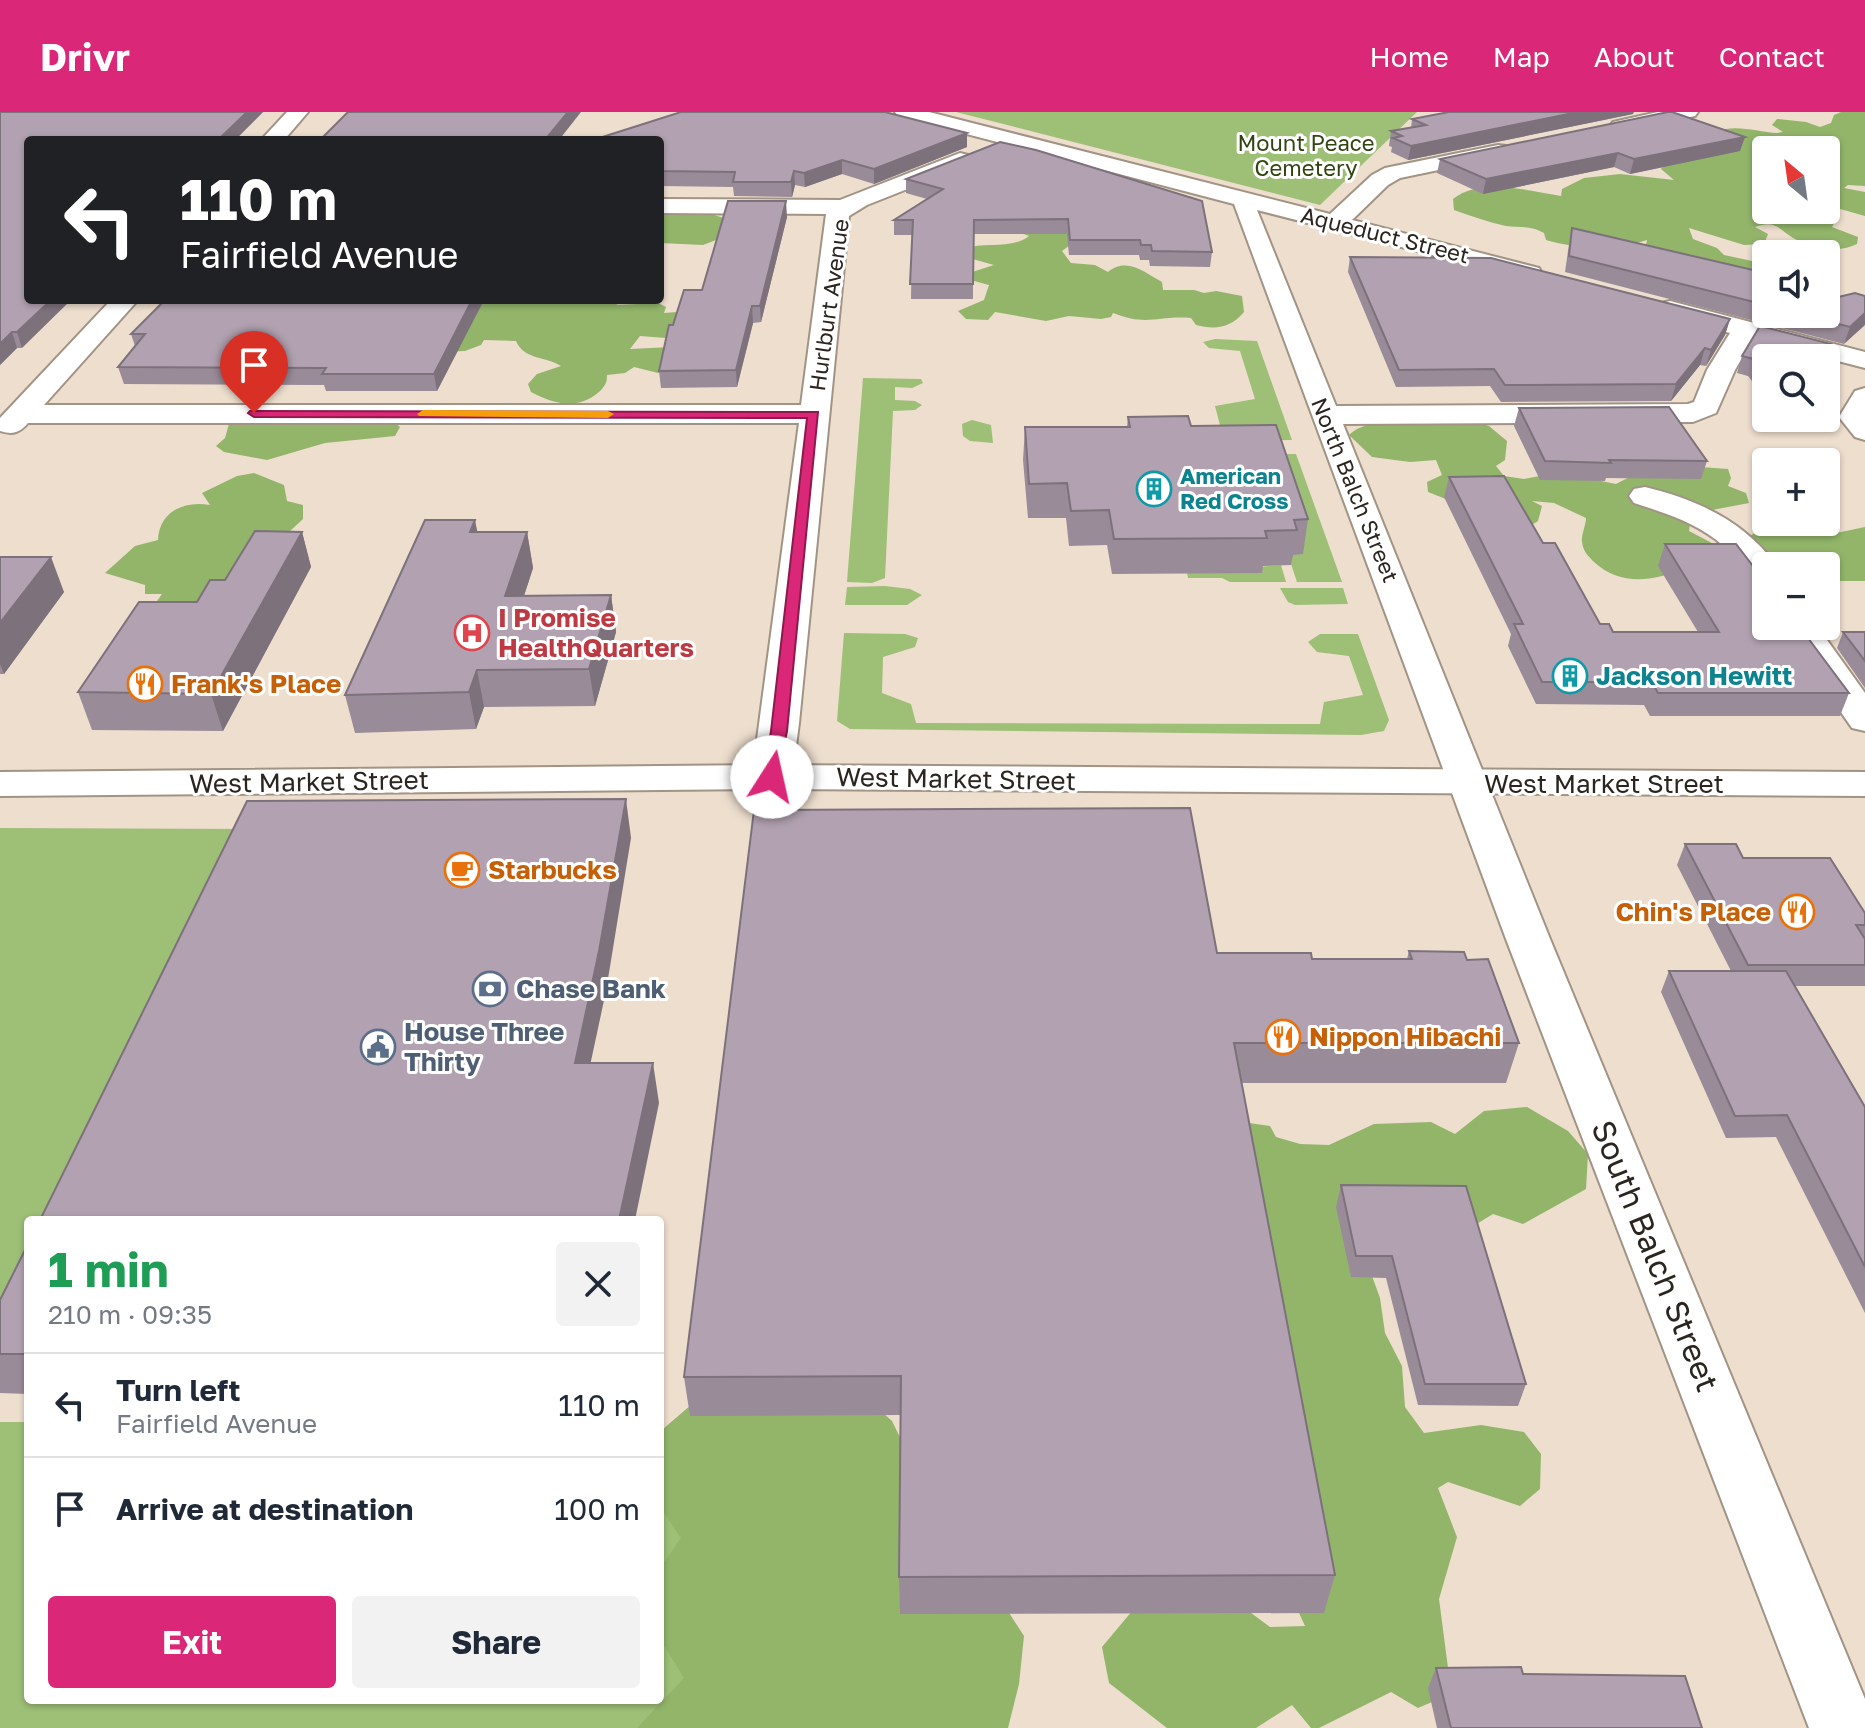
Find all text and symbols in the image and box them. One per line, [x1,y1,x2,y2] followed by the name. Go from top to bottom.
[40,34,130,79] text: Drivr
[1370,40,1449,73] text: Home
[1493,40,1550,73] text: Map
[1594,40,1675,73] text: About
[1719,40,1825,73] text: Contact
[1237,129,1375,181] park label: Mount Peace Cemetery
[1752,136,1840,224] north arrow
[1752,136,1840,640] map controls
[180,165,337,232] text: 110 m
[48,168,152,272] icon: left
[1298,201,1472,268] street label: Aqueduct Street
[803,217,854,393] street label: Hurlburt Avenue
[180,233,459,276] text: Fairfield Avenue
[1752,240,1840,328] button: sound
[220,331,288,413] pin
[232,343,276,387] icon: arrive
[1752,344,1840,432] button: search
[1306,393,1405,586] street label: North Balch Street
[1752,448,1840,536] button: +
[1180,462,1289,514] place label: American Red Cross
[1135,470,1173,508] building icon: American Red Cross
[1752,552,1840,640] button: −
[498,602,694,663] place label: I Promise HealthQuarters
[453,614,491,652] hospital icon: I Promise HealthQuarters
[1551,657,1589,695] building icon: Jackson Hewitt
[1596,660,1792,691] place label: Jackson Hewitt
[126,665,164,703] restaurant icon: Frank's Place
[171,668,341,699] place label: Frank's Place
[730,735,814,819] position arrow
[836,761,1076,796] street label: West Market Street
[189,764,429,799] street label: West Market Street
[1484,768,1724,799] street label: West Market Street
[443,851,481,889] cafe icon: Starbucks
[488,854,617,885] place label: Starbucks
[1778,893,1816,931] restaurant icon: Chin's Place
[1615,896,1771,927] place label: Chin's Place
[471,970,509,1008] bank icon: Chase Bank
[516,973,666,1004] place label: Chase Bank
[404,1016,564,1077] place label: House Three Thirty
[1264,1018,1302,1056] restaurant icon: Nippon Hibachi
[1309,1021,1501,1052] place label: Nippon Hibachi
[359,1028,397,1066] public building icon: House Three Thirty
[1584,1115,1728,1397] street label: South Balch Street
[48,1240,169,1298] text: 1 min
[556,1242,640,1326] button: close
[48,1299,212,1330] text: 210 m · 09:35
[116,1372,241,1408] text: Turn left
[48,1383,92,1427] icon: left
[558,1387,640,1423] text: 110 m
[116,1408,317,1439] text: Fairfield Avenue
[48,1487,92,1531] icon: arrive
[116,1491,413,1527] text: Arrive at destination
[554,1491,640,1527] text: 100 m
[48,1596,336,1688] button: Exit
[352,1596,640,1688] button: Share

